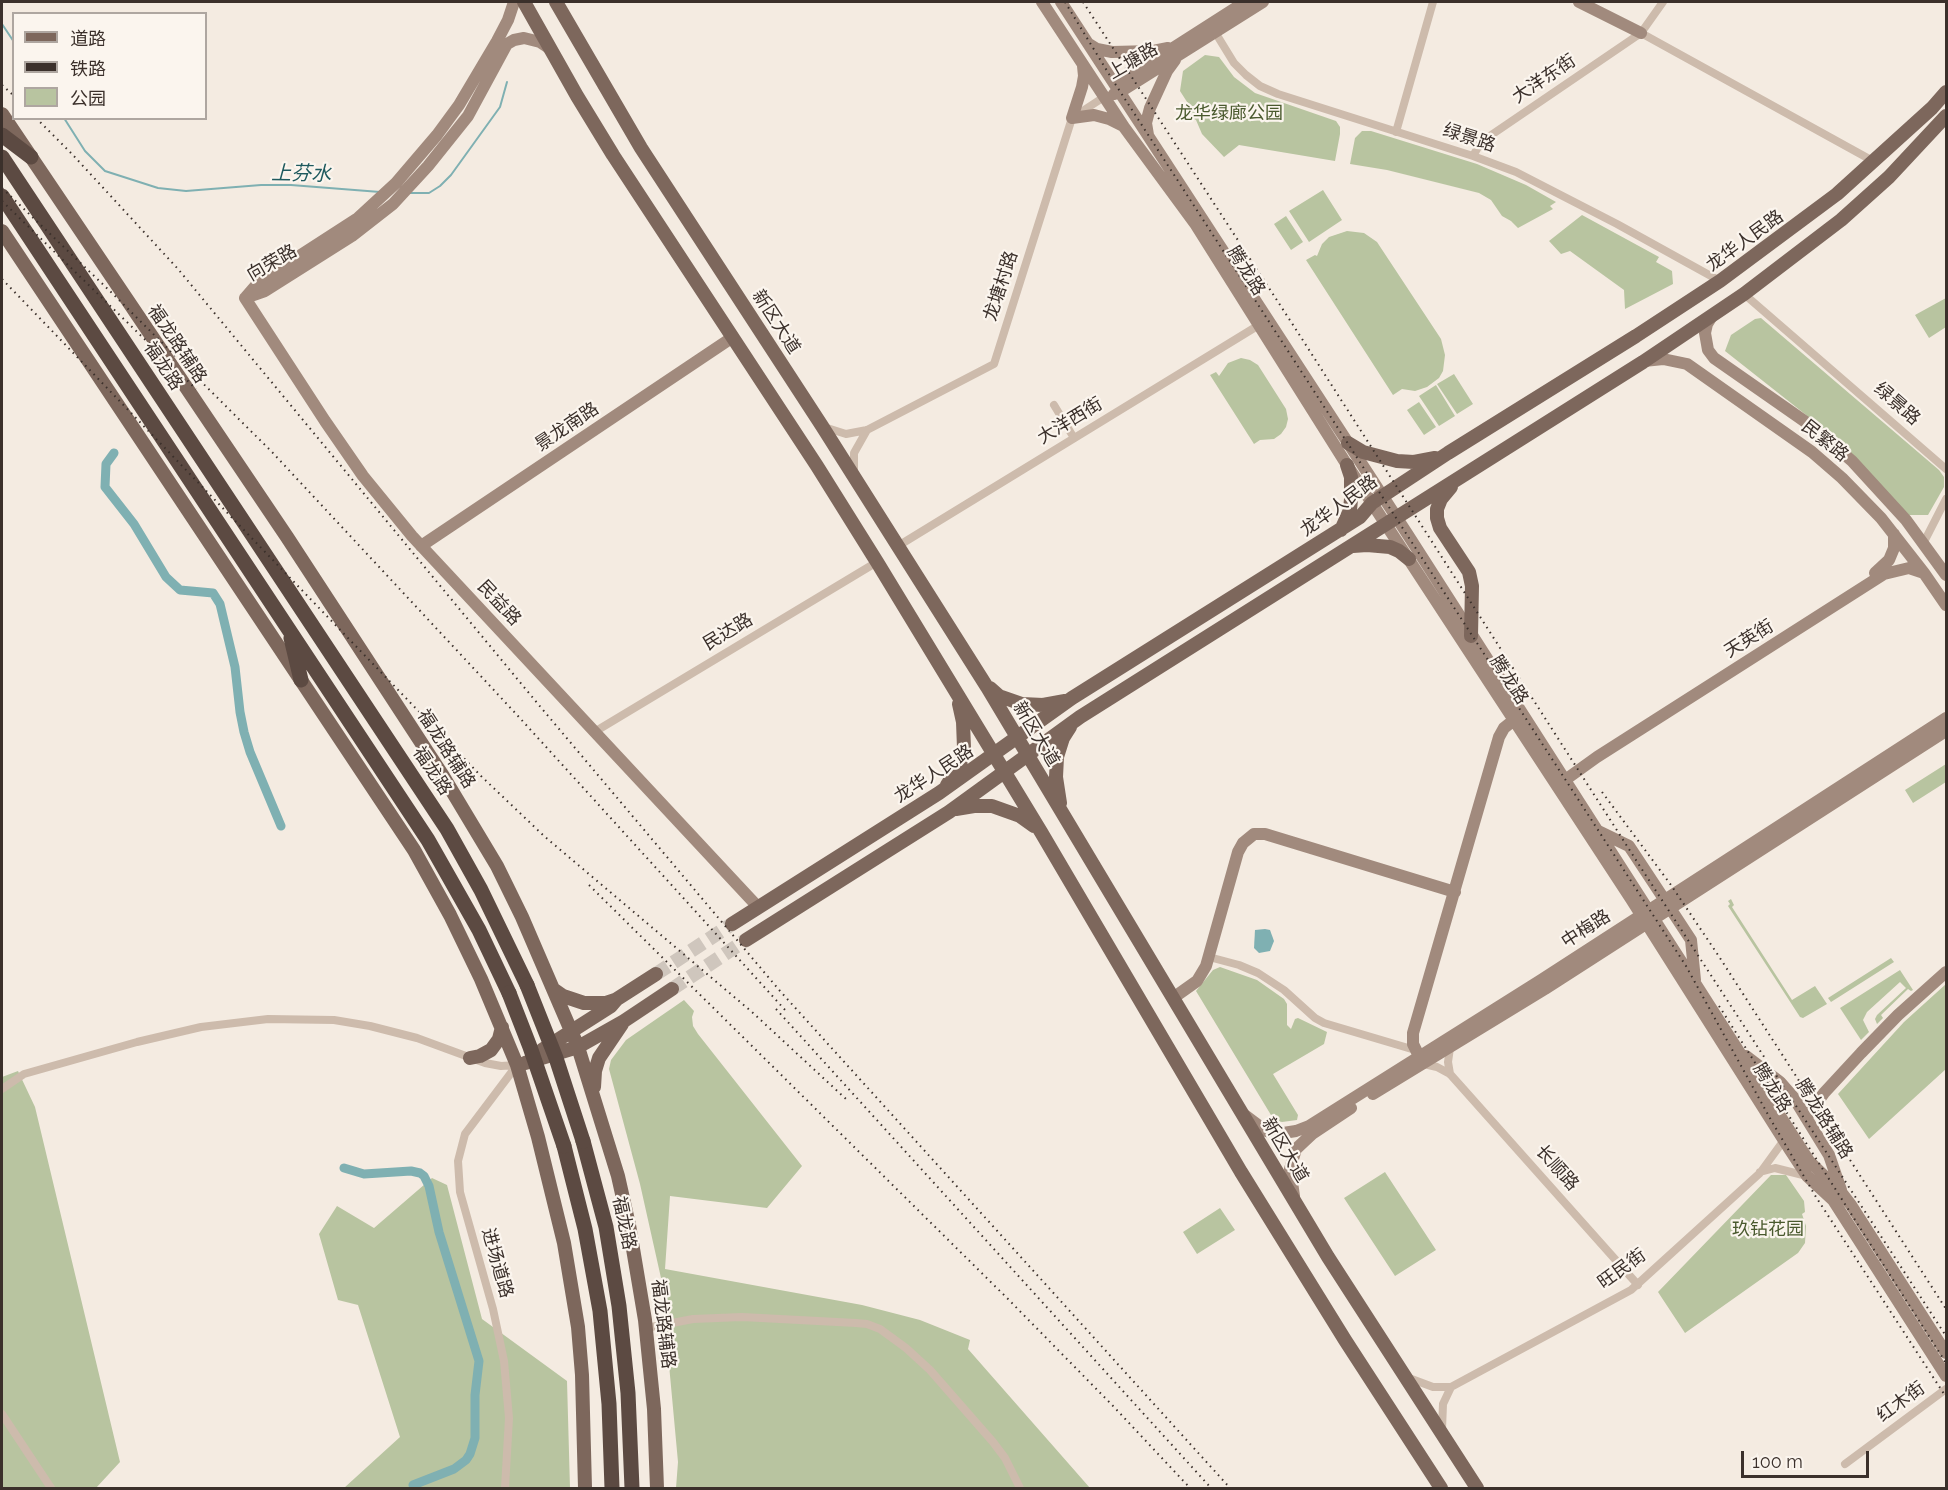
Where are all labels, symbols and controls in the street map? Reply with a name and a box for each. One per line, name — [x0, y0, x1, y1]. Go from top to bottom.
legend — [12, 12, 207, 120]
text: 道路 — [70, 28, 106, 49]
street label: 上塘路 — [1104, 38, 1162, 84]
street label: 大洋东街 — [1508, 50, 1580, 108]
text: 铁路 — [70, 58, 106, 79]
text: 公园 — [70, 88, 106, 109]
park label: 龙华绿廊公园 — [1175, 103, 1283, 125]
street label: 绿景路 — [1440, 119, 1498, 157]
water label: 上芬水 — [271, 161, 331, 187]
street label: 龙华人民路 — [1702, 206, 1788, 276]
street label: 向荣路 — [243, 240, 301, 286]
street label: 腾龙路 — [1223, 242, 1269, 300]
street label: 龙塘村路 — [980, 248, 1022, 324]
street label: 新区大道 — [747, 286, 805, 358]
street label: 福龙路辅路 — [143, 301, 211, 387]
street label: 福龙路 — [139, 338, 187, 394]
street label: 绿景路 — [1870, 378, 1924, 430]
street label: 大洋西街 — [1034, 393, 1106, 449]
street label: 景龙南路 — [531, 398, 603, 456]
street label: 民繁路 — [1797, 416, 1853, 466]
street label: 龙华人民路 — [1296, 471, 1382, 541]
street label: 民益路 — [473, 576, 525, 630]
street label: 民达路 — [699, 609, 757, 655]
street label: 天英街 — [1720, 616, 1778, 662]
street label: 腾龙路 — [1485, 651, 1533, 709]
street label: 新区大道 — [1008, 698, 1064, 770]
street label: 福龙路辅路 — [412, 705, 480, 793]
street label: 龙华人民路 — [890, 740, 978, 808]
street label: 福龙路 — [408, 743, 456, 799]
street label: 中梅路 — [1557, 905, 1615, 953]
street label: 腾龙路 — [1749, 1059, 1795, 1117]
street label: 腾龙路辅路 — [1791, 1075, 1857, 1163]
street label: 新区大道 — [1257, 1114, 1313, 1186]
street label: 长顺路 — [1531, 1141, 1583, 1195]
street label: 福龙路 — [608, 1194, 640, 1252]
park label: 玖钻花园 — [1732, 1219, 1804, 1241]
street label: 进场道路 — [477, 1225, 517, 1301]
street label: 旺民街 — [1594, 1244, 1650, 1294]
street label: 福龙路辅路 — [647, 1278, 679, 1370]
street label: 红木街 — [1873, 1377, 1929, 1427]
scale bar — [1744, 1439, 1872, 1477]
text: 100 m — [1752, 1451, 1803, 1472]

